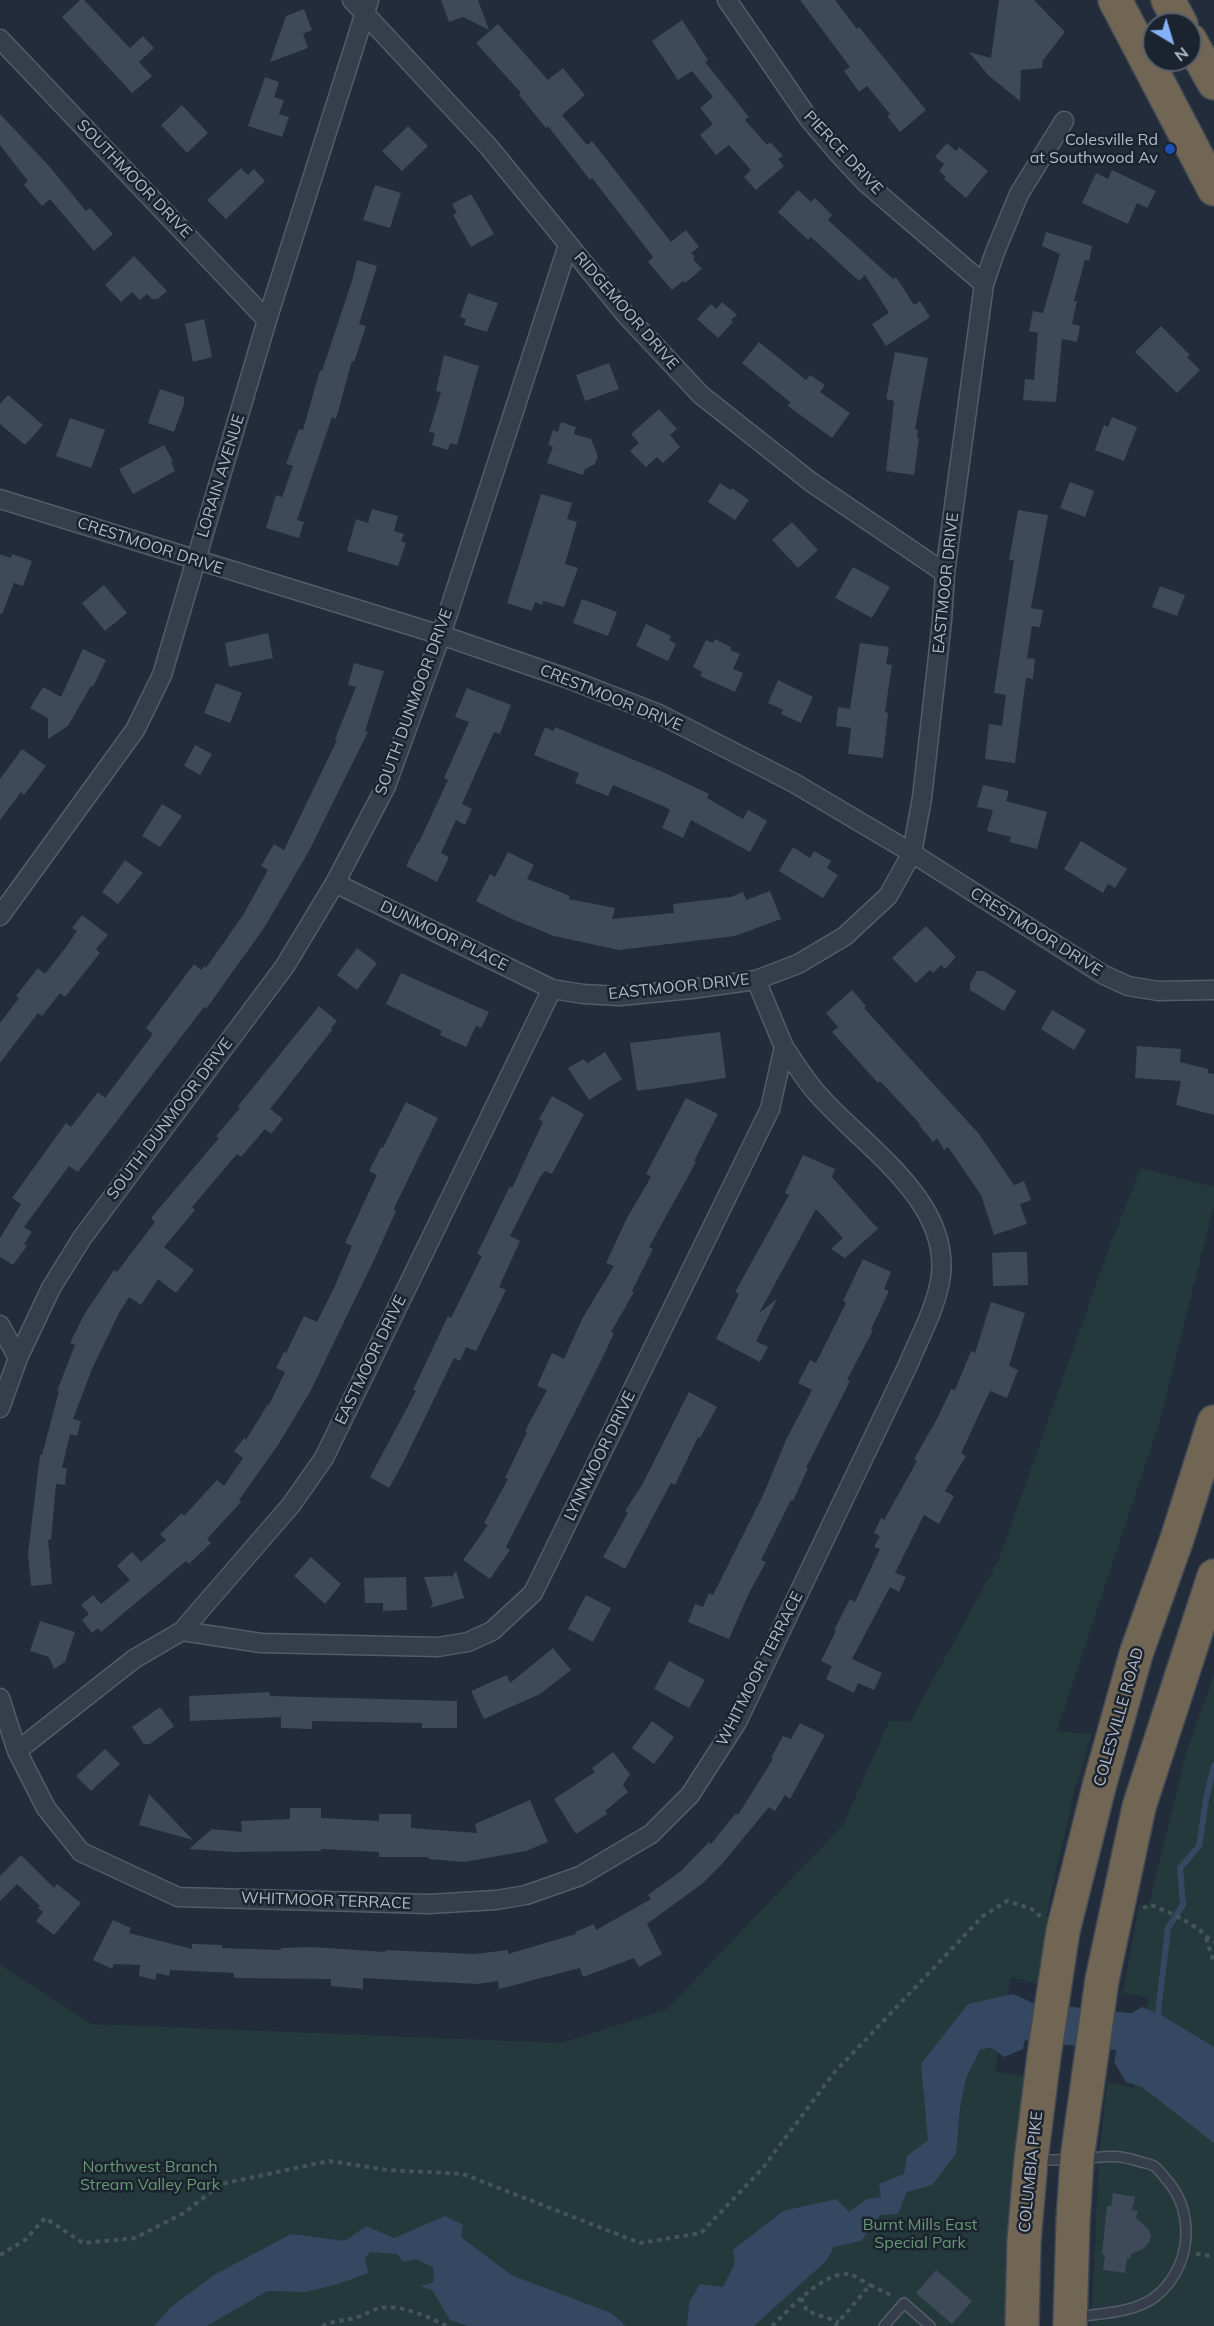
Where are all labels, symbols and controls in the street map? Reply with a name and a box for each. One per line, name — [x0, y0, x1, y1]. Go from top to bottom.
north arrow — [1142, 12, 1202, 72]
text: N — [1171, 43, 1193, 66]
street label: PIERCE DRIVE — [799, 107, 887, 199]
street label: SOUTHMOOR DRIVE — [72, 116, 196, 242]
place label: Colesville Rd at Southwood Av — [1030, 130, 1158, 168]
marker: Colesville Rd at Southwood Av — [1163, 142, 1177, 156]
street label: RIDGEMOOR DRIVE — [570, 248, 682, 374]
street label: LORAIN AVENUE — [193, 412, 249, 540]
street label: EASTMOOR DRIVE — [929, 512, 963, 654]
street label: CRESTMOOR DRIVE — [75, 513, 225, 579]
street label: SOUTH DUNMOOR DRIVE — [371, 606, 457, 798]
street label: CRESTMOOR DRIVE — [537, 661, 685, 735]
street label: CRESTMOOR DRIVE — [966, 884, 1106, 980]
street label: DUNMOOR PLACE — [377, 897, 511, 975]
street label: EASTMOOR DRIVE — [608, 970, 750, 1004]
street label: SOUTH DUNMOOR DRIVE — [103, 1035, 237, 1203]
street label: EASTMOOR DRIVE — [331, 1292, 411, 1428]
street label: LYNNMOOR DRIVE — [560, 1388, 640, 1524]
street label: WHITMOOR TERRACE — [713, 1589, 807, 1749]
street label: COLESVILLE ROAD — [1090, 1645, 1148, 1789]
street label: WHITMOOR TERRACE — [240, 1888, 412, 1914]
street label: COLUMBIA PIKE — [1015, 2110, 1047, 2234]
park label: Northwest Branch Stream Valley Park — [80, 2157, 220, 2195]
park label: Burnt Mills East Special Park — [863, 2215, 977, 2253]

